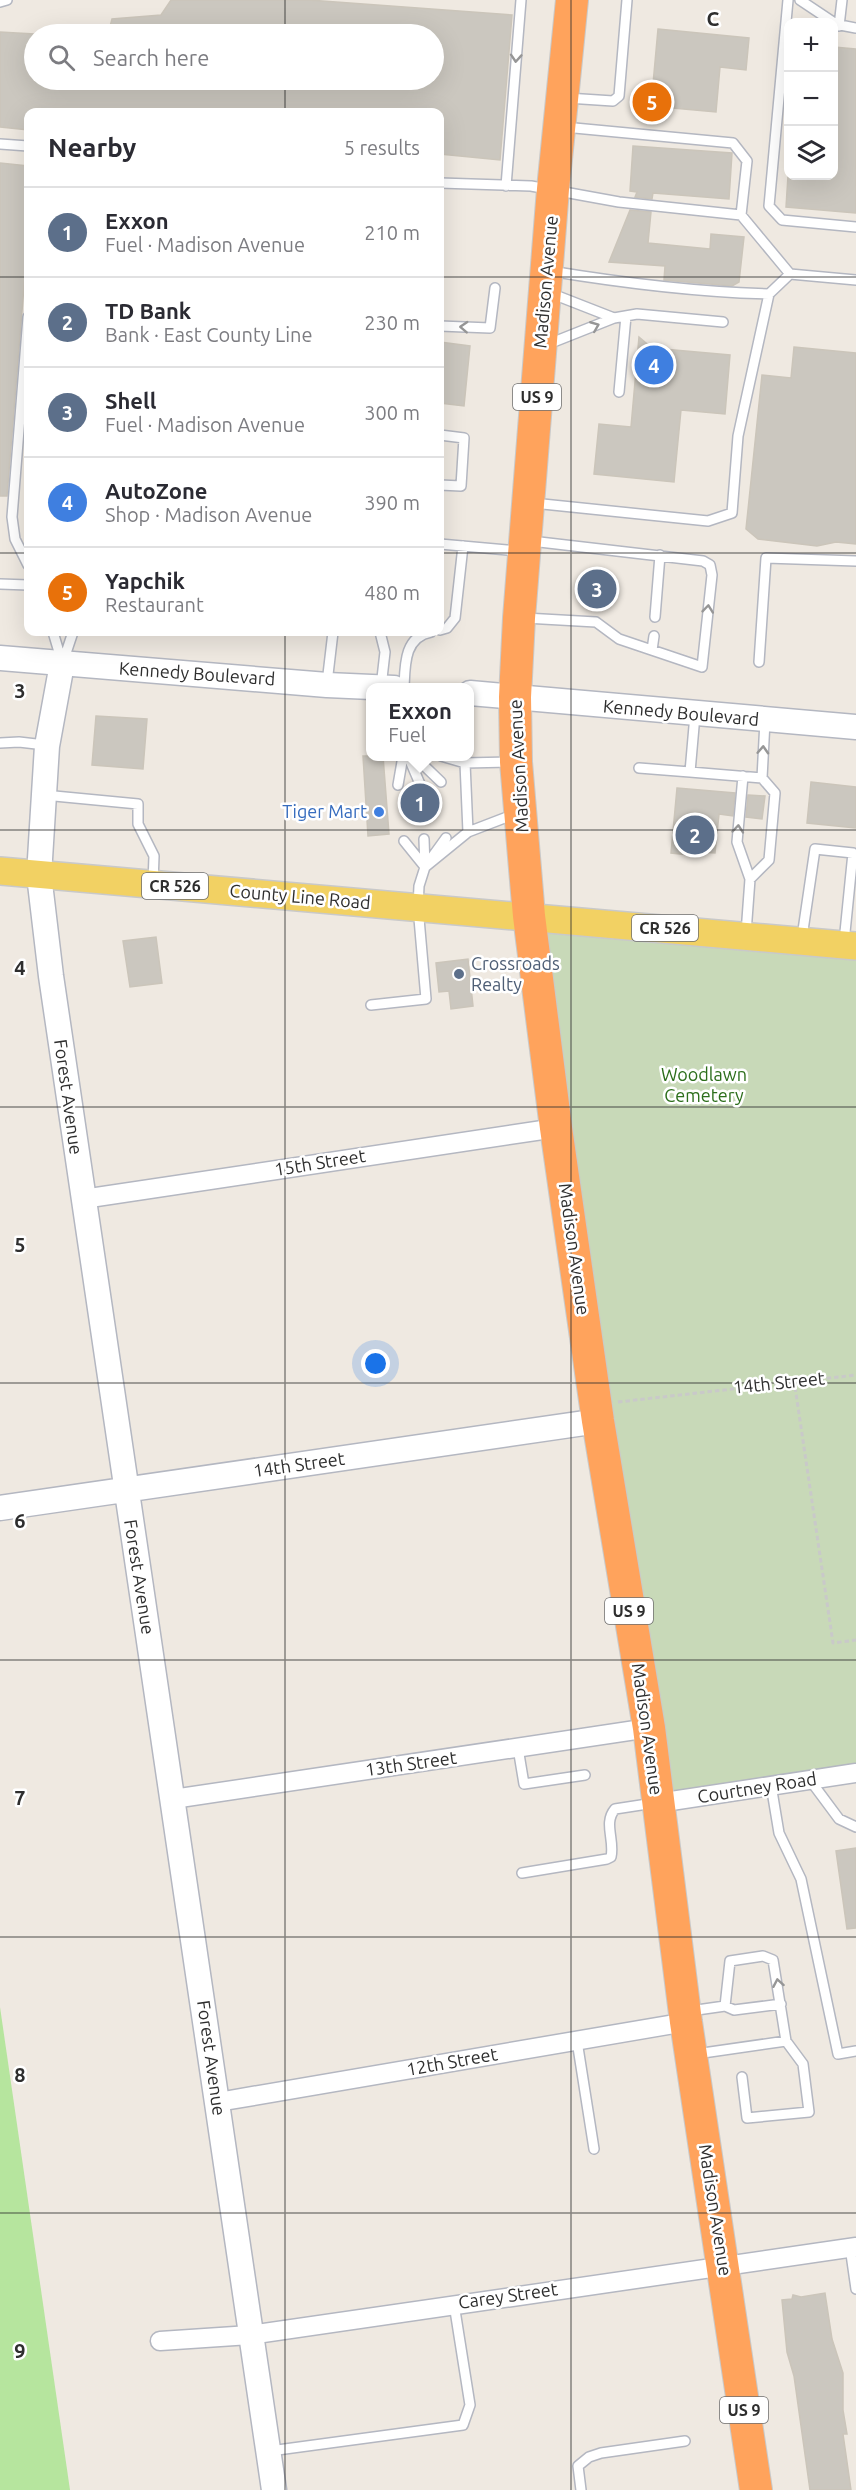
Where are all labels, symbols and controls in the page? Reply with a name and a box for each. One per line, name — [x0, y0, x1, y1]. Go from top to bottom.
text: C — [707, 7, 720, 30]
map controls — [784, 18, 838, 180]
button: + — [784, 18, 838, 72]
search box — [24, 24, 444, 90]
icon: search — [45, 41, 78, 74]
text: Search here — [93, 45, 209, 70]
one-way arrow — [510, 54, 523, 63]
button: − — [784, 72, 838, 126]
pin: 5 — [632, 80, 672, 124]
button: layers — [784, 126, 838, 180]
text: Nearby — [48, 133, 136, 162]
text: 5 results — [344, 136, 420, 159]
text: Exxon — [105, 208, 169, 233]
street label: Madison Avenue — [529, 215, 561, 349]
text: 1 — [62, 221, 73, 244]
text: 210 m — [364, 221, 420, 244]
text: Fuel · Madison Avenue — [105, 233, 305, 256]
text: TD Bank — [105, 298, 191, 323]
text: 2 — [62, 311, 73, 334]
text: 230 m — [364, 311, 420, 334]
one-way arrow — [460, 321, 469, 334]
one-way arrow — [589, 321, 600, 333]
text: Bank · East County Line — [105, 323, 313, 346]
pin: 4 — [634, 342, 674, 388]
road number: US 9 — [513, 384, 561, 410]
text: Shell — [105, 388, 156, 413]
text: 3 — [62, 401, 73, 424]
text: 300 m — [364, 401, 420, 424]
text: Fuel · Madison Avenue — [105, 413, 305, 436]
text: AutoZone — [105, 478, 207, 503]
text: 4 — [62, 491, 73, 514]
text: 390 m — [364, 491, 420, 514]
text: Shop · Madison Avenue — [105, 503, 312, 526]
pin: 3 — [578, 566, 616, 612]
text: Yapchik — [105, 568, 185, 593]
text: 5 — [62, 581, 73, 604]
text: 480 m — [364, 581, 420, 604]
text: Restaurant — [105, 593, 204, 616]
one-way arrow — [701, 604, 714, 613]
street label: Kennedy Boulevard — [118, 658, 276, 688]
text: 3 — [14, 679, 26, 702]
popup — [366, 683, 474, 761]
street label: Kennedy Boulevard — [602, 695, 760, 729]
text: Exxon — [388, 698, 452, 723]
street label: Madison Avenue — [505, 699, 531, 833]
text: Fuel — [388, 723, 426, 746]
one-way arrow — [757, 745, 770, 754]
pin: 1 — [400, 780, 440, 826]
place label: Tiger Mart — [282, 801, 367, 821]
marker: Tiger Mart — [372, 805, 386, 819]
pin: 2 — [676, 812, 714, 858]
one-way arrow — [731, 824, 744, 833]
road number: CR 526 — [142, 873, 208, 899]
street label: County Line Road — [229, 880, 371, 912]
road number: CR 526 — [632, 915, 698, 941]
place label: Crossroads Realty — [471, 953, 560, 994]
text: 4 — [14, 956, 26, 979]
marker: Crossroads Realty — [452, 967, 466, 981]
street label: Forest Avenue — [51, 1038, 87, 1156]
park label: Woodlawn Cemetery — [661, 1064, 747, 1105]
street label: 15th Street — [273, 1145, 367, 1179]
street label: Madison Avenue — [556, 1182, 594, 1316]
text: 5 — [14, 1233, 26, 1256]
your location — [361, 1349, 390, 1378]
street label: 14th Street — [732, 1367, 826, 1397]
street label: 14th Street — [252, 1448, 346, 1480]
text: 6 — [14, 1509, 26, 1532]
street label: Forest Avenue — [121, 1518, 159, 1636]
road number: US 9 — [605, 1598, 653, 1624]
street label: Madison Avenue — [629, 1662, 667, 1796]
street label: 13th Street — [364, 1747, 458, 1779]
street label: Courtney Road — [696, 1768, 818, 1806]
text: 7 — [14, 1786, 26, 1809]
one-way arrow — [772, 1978, 785, 1988]
street label: Forest Avenue — [194, 1999, 230, 2117]
street label: 12th Street — [405, 2043, 499, 2079]
text: 8 — [14, 2063, 26, 2086]
street label: Madison Avenue — [696, 2143, 736, 2277]
street label: Carey Street — [457, 2278, 559, 2312]
text: 9 — [14, 2339, 26, 2362]
road number: US 9 — [720, 2397, 768, 2423]

